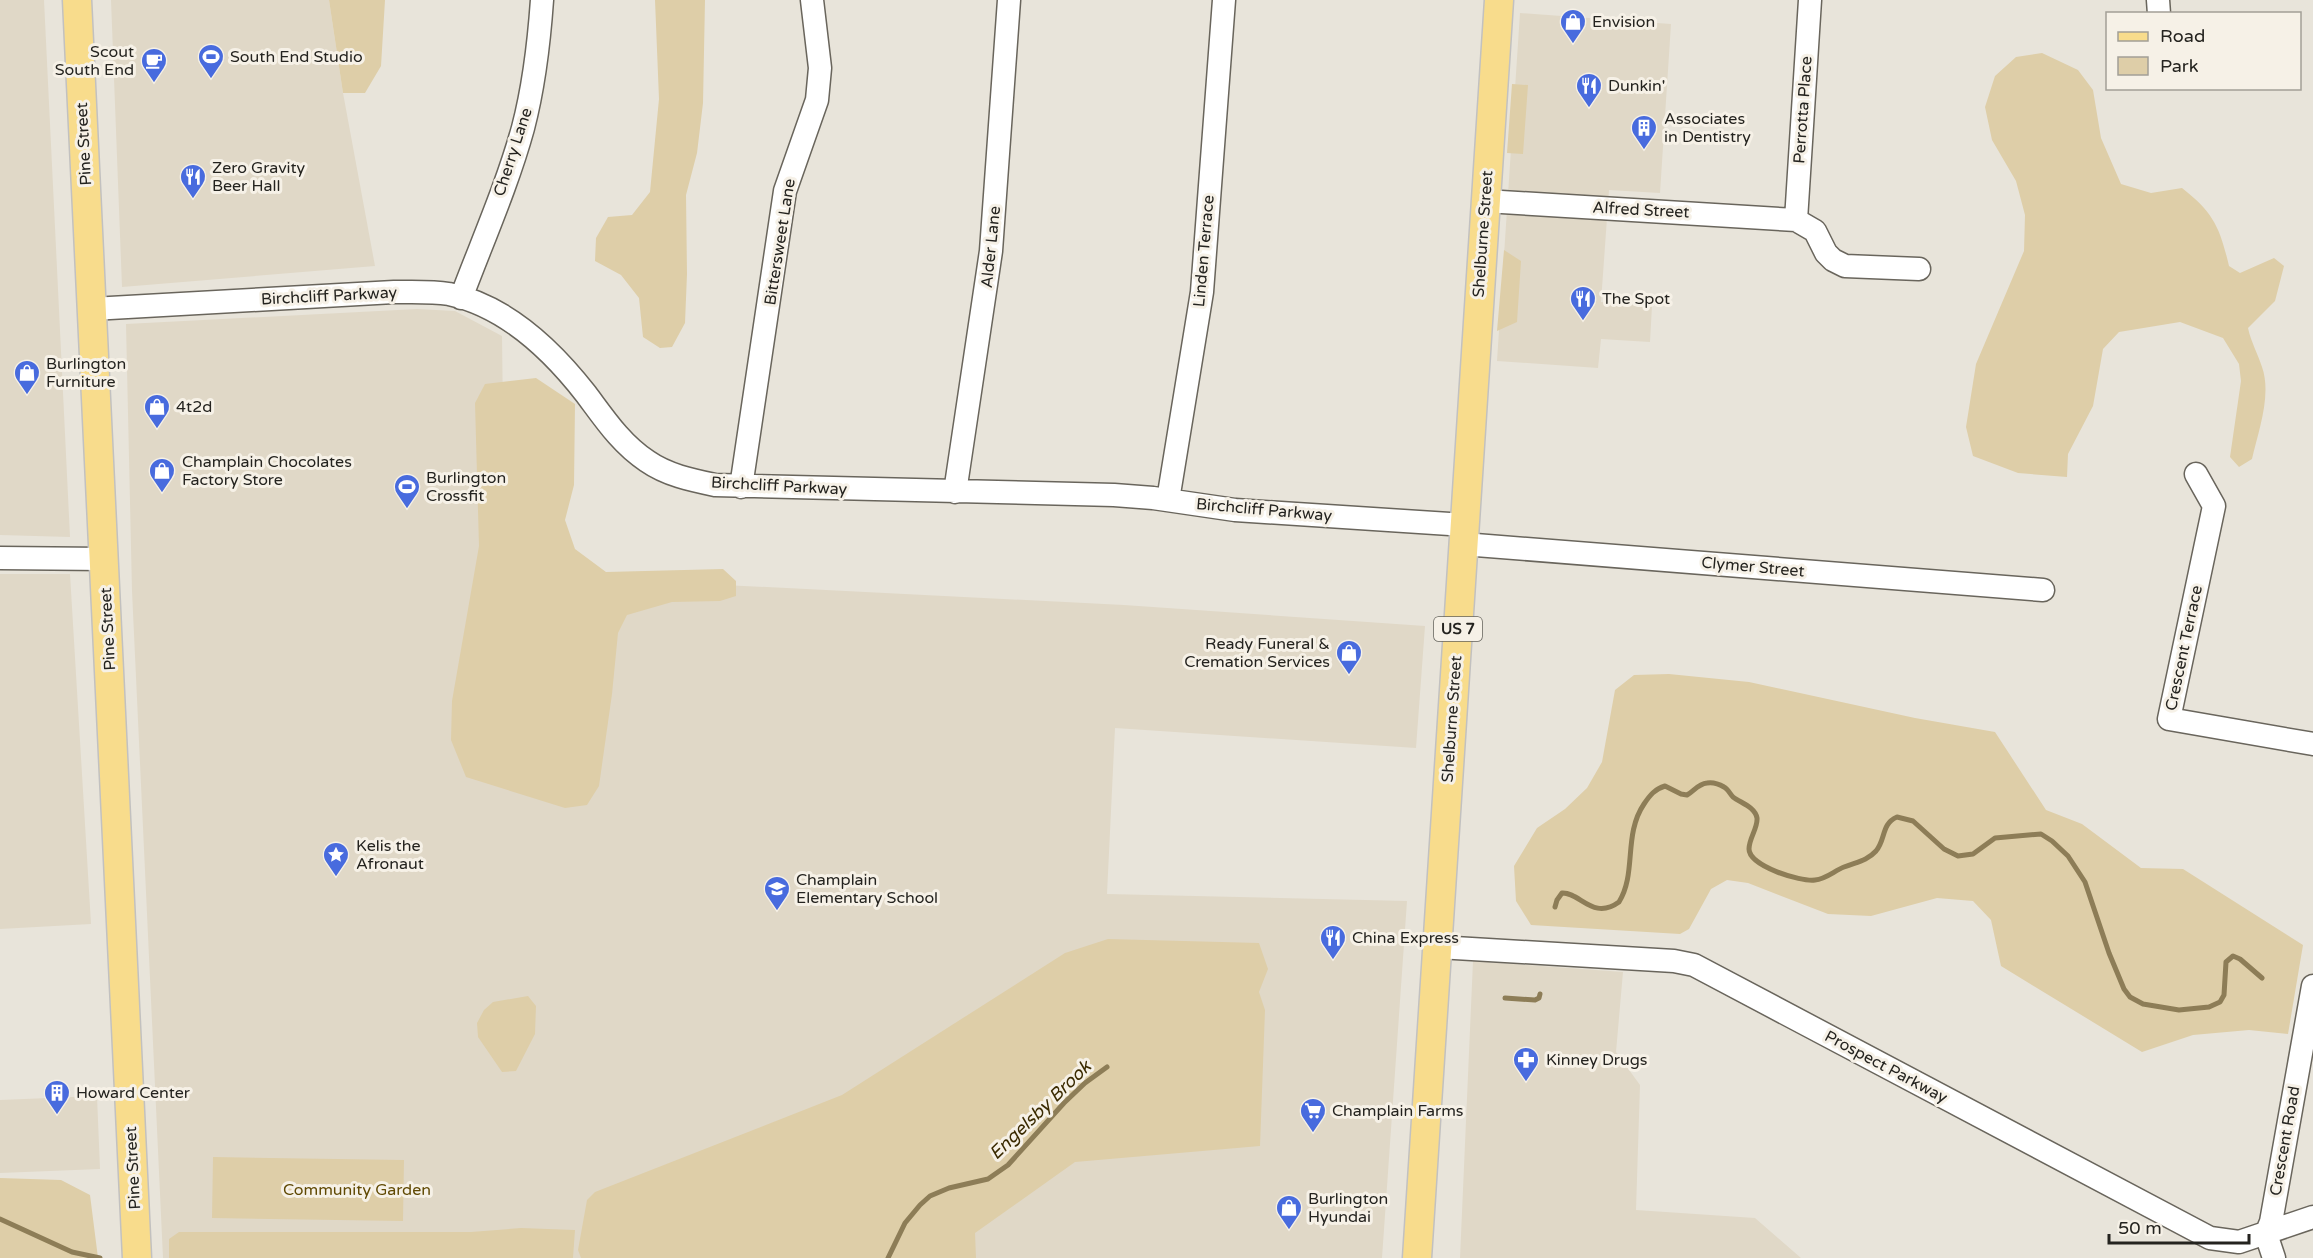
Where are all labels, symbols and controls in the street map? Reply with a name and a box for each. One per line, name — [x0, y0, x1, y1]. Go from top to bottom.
shop icon: Envision — [1558, 7, 1588, 45]
place label: Envision — [1592, 12, 1655, 32]
legend — [2106, 12, 2301, 90]
text: Road — [2160, 25, 2205, 47]
place label: Scout South End — [55, 42, 134, 80]
sports icon: South End Studio — [196, 42, 226, 80]
cafe icon: Scout South End — [139, 46, 169, 84]
place label: South End Studio — [230, 47, 363, 67]
text: Park — [2160, 55, 2199, 77]
street label: Perrotta Place — [1789, 56, 1817, 164]
restaurant icon: Dunkin' — [1574, 71, 1604, 109]
place label: Dunkin' — [1608, 76, 1665, 96]
street label: Pine Street — [72, 102, 96, 186]
street label: Cherry Lane — [489, 105, 537, 199]
place label: Associates in Dentistry — [1664, 109, 1751, 147]
building icon: Associates in Dentistry — [1629, 113, 1659, 151]
place label: Zero Gravity Beer Hall — [212, 158, 306, 196]
restaurant icon: Zero Gravity Beer Hall — [178, 162, 208, 200]
street label: Shelburne Street — [1469, 170, 1497, 298]
street label: Bittersweet Lane — [760, 177, 800, 307]
street label: Linden Terrace — [1189, 194, 1219, 308]
street label: Alfred Street — [1592, 197, 1690, 223]
street label: Alder Lane — [977, 205, 1005, 289]
street label: Birchcliff Parkway — [260, 282, 398, 310]
restaurant icon: The Spot — [1568, 284, 1598, 322]
place label: The Spot — [1602, 289, 1670, 309]
place label: Burlington Furniture — [46, 354, 126, 392]
shop icon: Burlington Furniture — [12, 358, 42, 396]
shop icon: 4t2d — [142, 392, 172, 430]
place label: 4t2d — [176, 397, 212, 417]
place label: Champlain Chocolates Factory Store — [182, 452, 352, 490]
shop icon: Champlain Chocolates Factory Store — [147, 456, 177, 494]
place label: Burlington Crossfit — [426, 468, 506, 506]
sports icon: Burlington Crossfit — [392, 472, 422, 510]
street label: Birchcliff Parkway — [710, 472, 848, 500]
street label: Birchcliff Parkway — [1195, 494, 1333, 526]
street label: Clymer Street — [1701, 553, 1805, 581]
street label: Crescent Terrace — [2161, 584, 2207, 712]
street label: Pine Street — [96, 587, 120, 671]
road number: US 7 — [1434, 617, 1482, 641]
place label: Ready Funeral & Cremation Services — [1184, 634, 1330, 672]
shop icon: Ready Funeral & Cremation Services — [1334, 638, 1364, 676]
street label: Shelburne Street — [1438, 655, 1466, 783]
place label: Kelis the Afronaut — [356, 836, 424, 874]
place icon: Kelis the Afronaut — [321, 840, 351, 878]
place label: Champlain Elementary School — [796, 870, 938, 908]
school or university icon: Champlain Elementary School — [762, 874, 792, 912]
restaurant icon: China Express — [1318, 923, 1348, 961]
place label: China Express — [1352, 928, 1459, 948]
street label: Prospect Parkway — [1821, 1026, 1951, 1108]
pharmacy icon: Kinney Drugs — [1511, 1045, 1541, 1083]
place label: Kinney Drugs — [1546, 1050, 1647, 1070]
water label: Engelsby Brook — [984, 1055, 1096, 1164]
building icon: Howard Center — [42, 1078, 72, 1116]
place label: Howard Center — [76, 1083, 191, 1103]
street label: Crescent Road — [2265, 1085, 2305, 1197]
supermarket icon: Champlain Farms — [1298, 1096, 1328, 1134]
place label: Champlain Farms — [1332, 1101, 1464, 1121]
street label: Pine Street — [121, 1126, 145, 1210]
park label: Community Garden — [283, 1180, 431, 1200]
place label: Burlington Hyundai — [1308, 1189, 1388, 1227]
shop icon: Burlington Hyundai — [1274, 1193, 1304, 1231]
scale bar — [2109, 1207, 2248, 1245]
text: 50 m — [2118, 1217, 2162, 1239]

